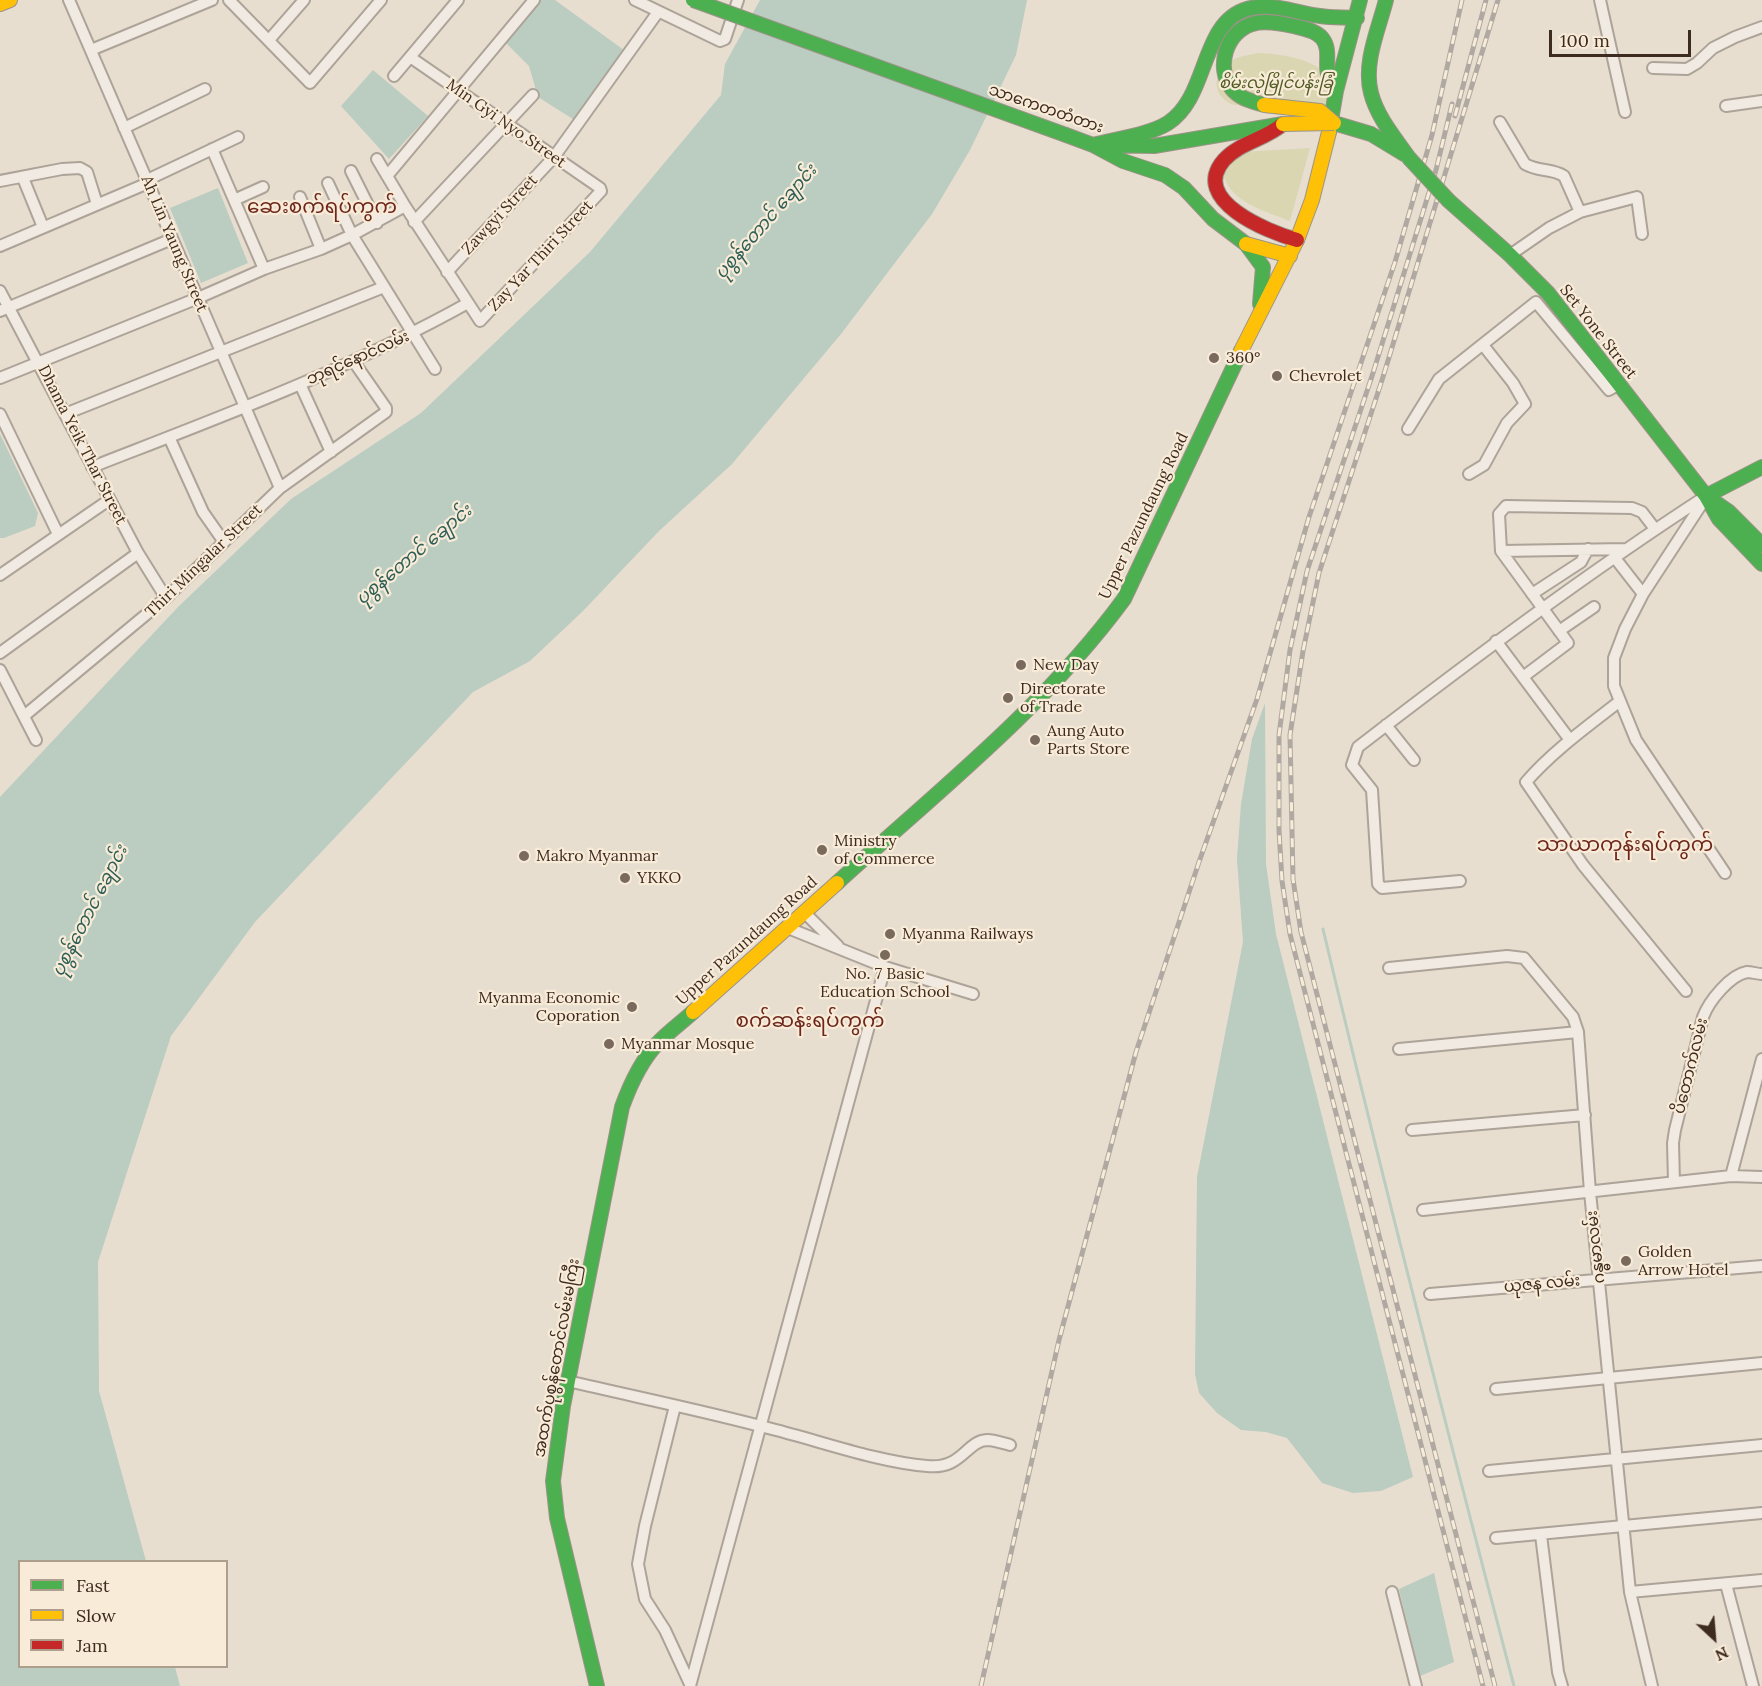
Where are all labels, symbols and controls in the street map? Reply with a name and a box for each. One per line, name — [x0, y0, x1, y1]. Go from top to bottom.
scale bar — [1552, 18, 1694, 56]
text: 100 m — [1560, 29, 1610, 52]
park label: စိမ်းလဲ့မြိုင်ပန်းခြံ — [1219, 73, 1333, 93]
street label: Min Gyi Nyo Street — [442, 75, 570, 173]
street label: သာကေတတံတား — [986, 80, 1106, 138]
water label: ပုစွန်တောင် ချောင်း — [710, 160, 822, 284]
street label: Zawgyi Street — [458, 171, 542, 259]
street label: Ah Lin Yaung Street — [137, 173, 211, 315]
district label: ဆေးစက်ရပ်ကွက် — [247, 195, 397, 219]
street label: Zay Yar Thiri Street — [485, 197, 597, 315]
street label: Set Yone Street — [1555, 281, 1641, 383]
street label: ဘုရင့်နောင်လမ်း — [304, 327, 412, 389]
place label: 360° — [1226, 348, 1261, 368]
marker: 360° — [1207, 351, 1221, 365]
street label: Dhama Yeik Thar Street — [33, 362, 131, 528]
place label: Chevrolet — [1289, 366, 1362, 386]
marker: Chevrolet — [1270, 369, 1284, 383]
street label: Upper Pazundaung Road — [1095, 429, 1193, 603]
street label: Thiri Mingalar Street — [142, 500, 266, 622]
water label: ပုစွန်တောင် ချောင်း — [352, 500, 476, 610]
place label: New Day — [1033, 655, 1099, 675]
marker: New Day — [1014, 658, 1028, 672]
place label: Directorate of Trade — [1020, 679, 1106, 717]
marker: Directorate of Trade — [1001, 691, 1015, 705]
place label: Aung Auto Parts Store — [1047, 721, 1130, 759]
marker: Aung Auto Parts Store — [1028, 733, 1042, 747]
place label: Ministry of Commerce — [834, 831, 935, 869]
district label: သာယာကုန်းရပ်ကွက် — [1537, 833, 1713, 857]
water label: ပုစွန်တောင် ချောင်း — [48, 842, 132, 980]
marker: Ministry of Commerce — [815, 843, 829, 857]
place label: Makro Myanmar — [536, 846, 658, 866]
marker: Makro Myanmar — [517, 849, 531, 863]
place label: YKKO — [637, 868, 681, 888]
marker: YKKO — [618, 871, 632, 885]
street label: Upper Pazundaung Road — [672, 873, 822, 1009]
place label: Myanma Railways — [902, 924, 1033, 944]
marker: Myanma Railways — [883, 927, 897, 941]
marker: No. 7 Basic Education School — [878, 948, 892, 962]
place label: No. 7 Basic Education School — [820, 964, 950, 1002]
place label: Myanma Economic Coporation — [478, 988, 620, 1026]
marker: Myanma Economic Coporation — [625, 1000, 639, 1014]
district label: စက်ဆန်းရပ်ကွက် — [735, 1009, 885, 1033]
street label: ပိတောက်လမ်း — [1670, 1016, 1712, 1116]
place label: Myanmar Mosque — [621, 1034, 754, 1054]
marker: Myanmar Mosque — [602, 1037, 616, 1051]
street label: ဂန္ဓမာလမ်း — [1583, 1210, 1609, 1284]
place label: Golden Arrow Hotel — [1638, 1242, 1729, 1280]
marker: Golden Arrow Hotel — [1619, 1254, 1633, 1268]
street label: အထက်ပုစွန်တောင်လမ်းမကြီး — [530, 1257, 584, 1459]
street label: ယုဇန လမ်း — [1503, 1271, 1581, 1297]
legend — [18, 1560, 228, 1668]
text: Fast — [76, 1574, 110, 1597]
text: Slow — [76, 1604, 116, 1627]
north arrow — [1684, 1608, 1744, 1668]
text: Jam — [76, 1634, 108, 1657]
text: N — [1712, 1642, 1732, 1666]

